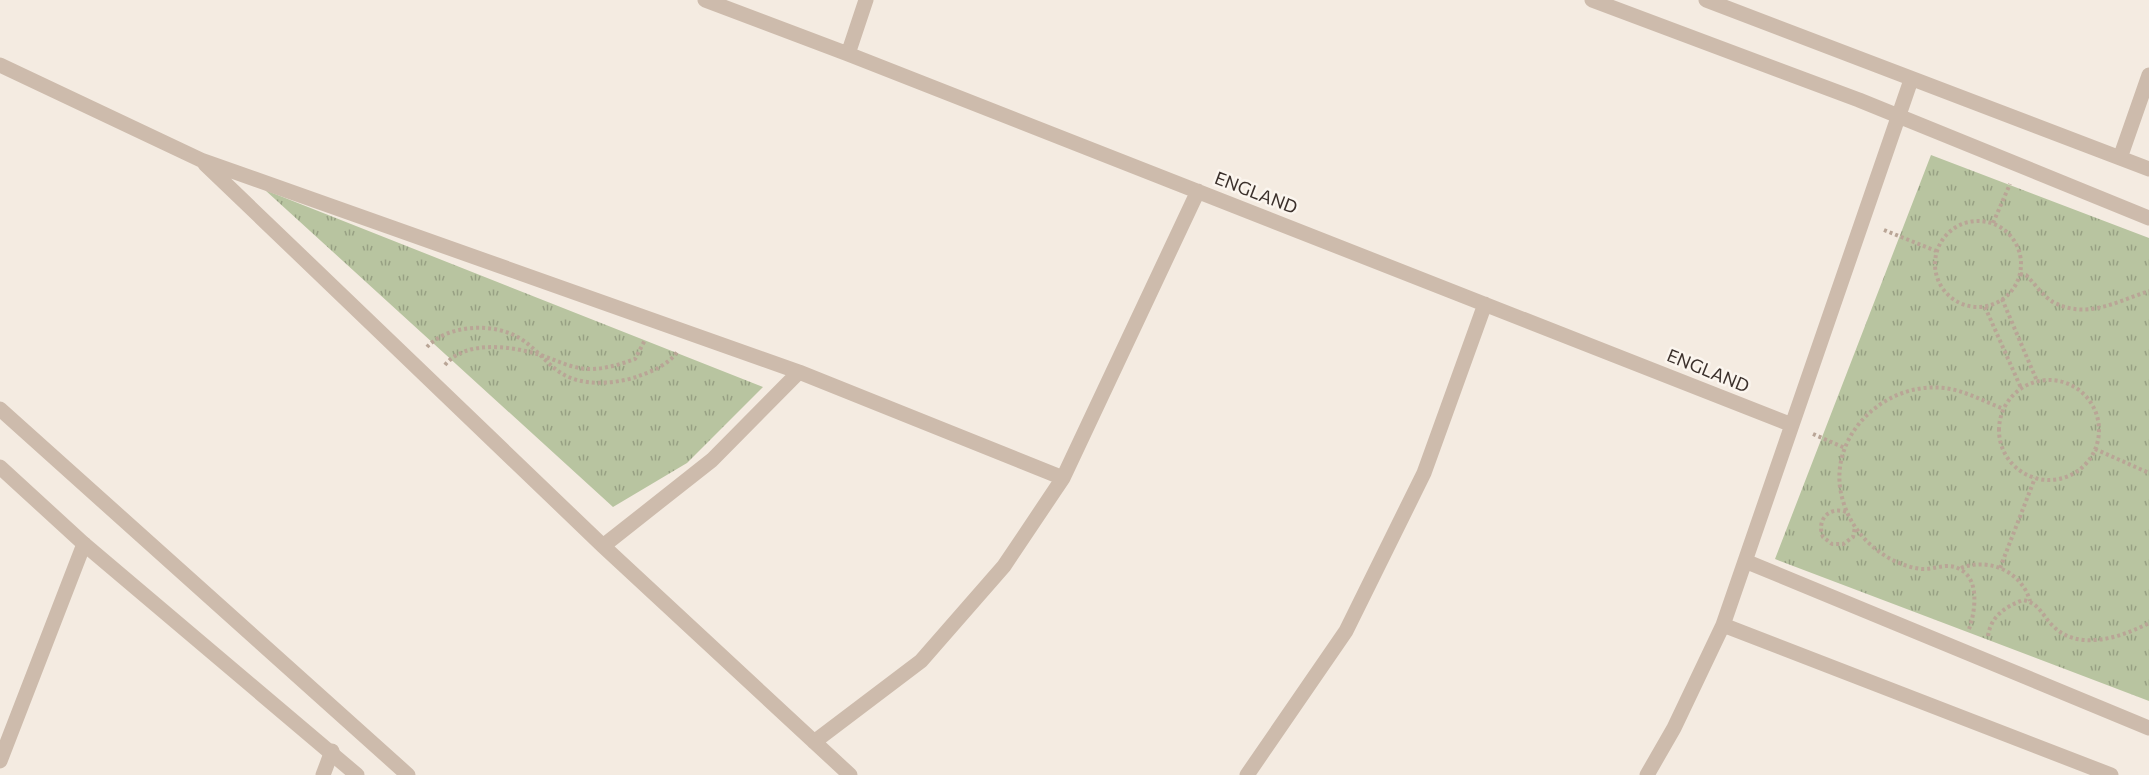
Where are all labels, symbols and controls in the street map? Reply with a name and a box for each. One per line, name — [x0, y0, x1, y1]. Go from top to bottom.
street label: ENGLAND — [1212, 166, 1301, 218]
street label: ENGLAND — [1664, 344, 1753, 397]

